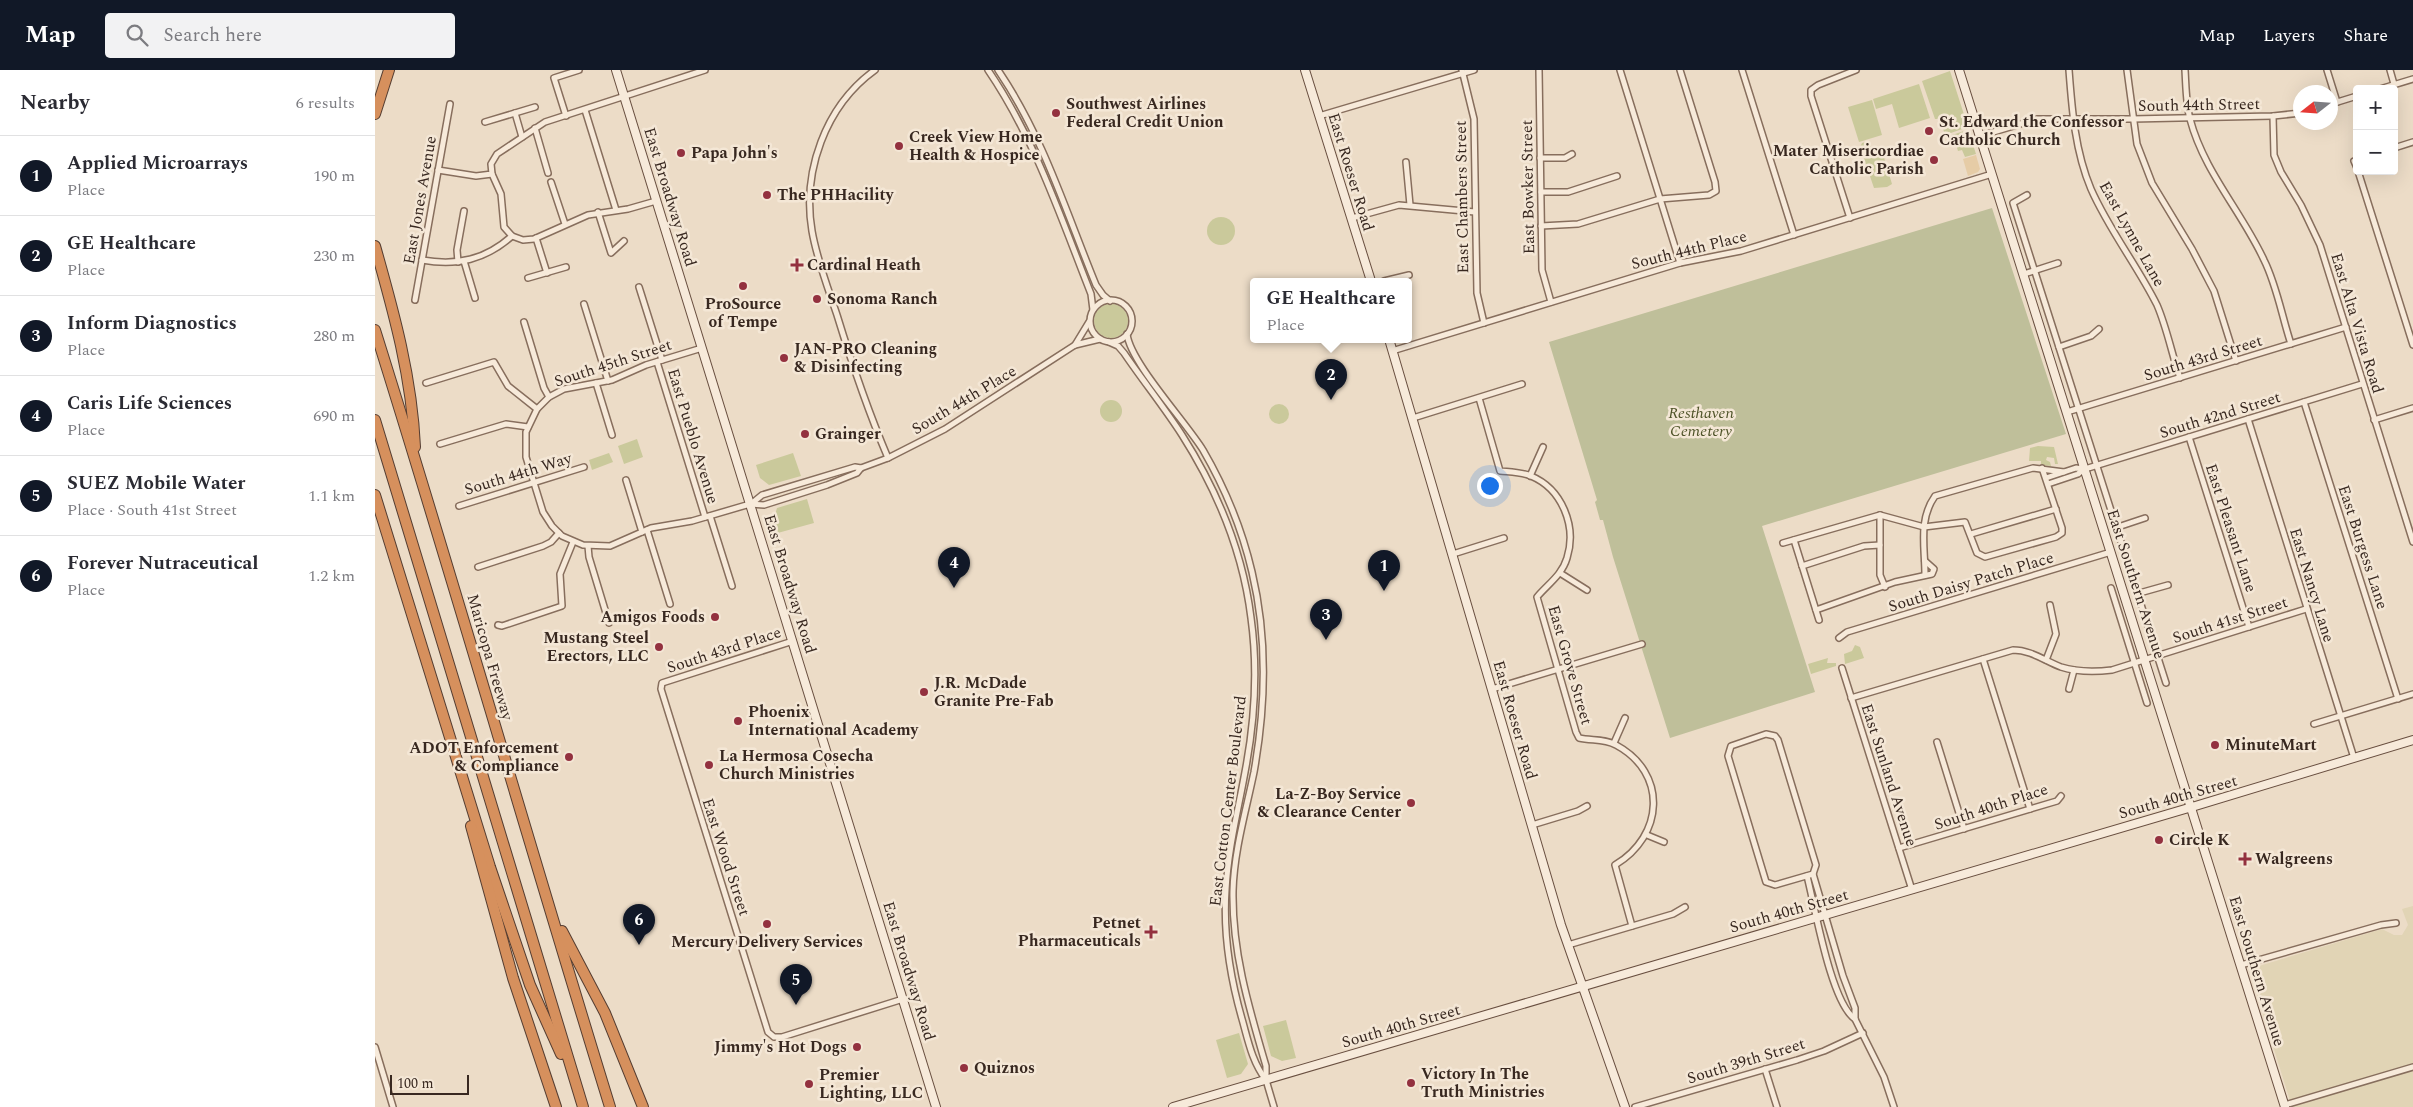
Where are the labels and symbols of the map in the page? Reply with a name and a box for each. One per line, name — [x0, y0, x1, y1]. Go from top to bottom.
north arrow — [2293, 85, 2338, 130]
place label: Southwest Airlines Federal Credit Union — [1066, 92, 1224, 134]
street label: South 44th Street — [2138, 92, 2261, 118]
marker: Southwest Airlines Federal Credit Union — [1050, 107, 1062, 119]
street label: East Roeser Road — [1322, 110, 1380, 234]
place label: St. Edward the Confessor Catholic Church — [1939, 110, 2124, 152]
street label: East Bowker Street — [1515, 119, 1541, 255]
street label: East Chambers Street — [1449, 120, 1475, 274]
street label: East Broadway Road — [637, 124, 703, 270]
place label: Creek View Home Health & Hospice — [909, 125, 1042, 167]
marker: St. Edward the Confessor Catholic Church — [1923, 125, 1935, 137]
street label: East Jones Avenue — [397, 134, 443, 266]
place label: Mater Misericordiae Catholic Parish — [1773, 139, 1924, 181]
marker: Creek View Home Health & Hospice — [893, 140, 905, 152]
place label: Papa John's — [691, 141, 778, 165]
marker: Papa John's — [675, 147, 687, 159]
marker: Mater Misericordiae Catholic Parish — [1928, 154, 1940, 166]
street label: East Lynne Lane — [2093, 177, 2171, 291]
place label: The PHHacility — [777, 183, 895, 207]
marker: The PHHacility — [761, 189, 773, 201]
street label: South 44th Place — [1629, 224, 1749, 276]
street label: East Alta Vista Road — [2324, 250, 2390, 396]
place label: Cardinal Heath — [807, 253, 921, 277]
marker: Cardinal Heath — [791, 259, 803, 271]
marker: ProSource of Tempe — [737, 280, 749, 292]
place label: Sonoma Ranch — [827, 287, 938, 311]
place label: ProSource of Tempe — [705, 292, 781, 334]
marker: Sonoma Ranch — [811, 293, 823, 305]
street label: South 43rd Street — [2141, 328, 2265, 387]
street label: South 45th Street — [551, 333, 675, 393]
place label: JAN-PRO Cleaning & Disinfecting — [794, 337, 937, 379]
marker: JAN-PRO Cleaning & Disinfecting — [778, 352, 790, 364]
street label: South 44th Place — [907, 359, 1021, 441]
pin: 2 — [1315, 359, 1347, 400]
street label: East Pueblo Avenue — [661, 365, 725, 507]
street label: South 42nd Street — [2156, 385, 2284, 445]
park label: Resthaven Cemetery — [1668, 401, 1734, 443]
place label: Grainger — [815, 422, 881, 446]
marker: Grainger — [799, 428, 811, 440]
street label: South 44th Way — [461, 446, 576, 502]
street label: East Pleasant Lane — [2199, 461, 2263, 595]
your location — [1477, 473, 1503, 499]
street label: East Burgess Lane — [2332, 482, 2394, 612]
street label: East Southern Avenue — [2100, 506, 2172, 662]
street label: East Broadway Road — [757, 511, 823, 657]
street label: East Nancy Lane — [2283, 525, 2341, 645]
street label: South Daisy Patch Place — [1885, 545, 2057, 619]
pin: 4 — [938, 547, 970, 588]
pin: 1 — [1368, 550, 1400, 591]
street label: South 41st Street — [2169, 590, 2291, 650]
street label: Maricopa Freeway — [460, 591, 520, 724]
pin: 3 — [1310, 599, 1342, 640]
street label: East Grove Street — [1541, 602, 1599, 728]
place label: Amigos Foods — [600, 605, 705, 629]
marker: Amigos Foods — [709, 611, 721, 623]
street label: South 43rd Place — [664, 620, 784, 680]
place label: Mustang Steel Erectors, LLC — [543, 626, 649, 668]
marker: Mustang Steel Erectors, LLC — [653, 641, 665, 653]
street label: East Roeser Road — [1487, 658, 1543, 782]
place label: J.R. McDade Granite Pre-Fab — [934, 671, 1054, 713]
marker: J.R. McDade Granite Pre-Fab — [918, 686, 930, 698]
street label: East Cotton Center Boulevard — [1203, 694, 1253, 908]
place label: Phoenix International Academy — [748, 700, 920, 742]
street label: East Sunland Avenue — [1855, 700, 1923, 850]
marker: Phoenix International Academy — [732, 715, 744, 727]
place label: MinuteMart — [2225, 733, 2317, 757]
place label: ADOT Enforcement & Compliance — [409, 736, 559, 778]
marker: MinuteMart — [2209, 739, 2221, 751]
place label: La Hermosa Cosecha Church Ministries — [719, 744, 874, 786]
marker: ADOT Enforcement & Compliance — [563, 751, 575, 763]
marker: La Hermosa Cosecha Church Ministries — [703, 759, 715, 771]
street label: South 40th Street — [2116, 769, 2240, 825]
street label: South 40th Place — [1931, 777, 2051, 837]
place label: La-Z-Boy Service & Clearance Center — [1257, 782, 1401, 824]
street label: East Wood Street — [696, 795, 756, 919]
marker: La-Z-Boy Service & Clearance Center — [1405, 797, 1417, 809]
place label: Circle K — [2169, 828, 2230, 852]
marker: Circle K — [2153, 834, 2165, 846]
place label: Walgreens — [2255, 847, 2333, 871]
marker: Walgreens — [2239, 853, 2251, 865]
street label: South 40th Street — [1727, 883, 1851, 939]
street label: East Southern Avenue — [2223, 893, 2291, 1049]
street label: East Broadway Road — [876, 898, 942, 1044]
pin: 6 — [623, 904, 655, 945]
place label: Petnet Pharmaceuticals — [1018, 911, 1141, 953]
marker: Mercury Delivery Services — [761, 918, 773, 930]
marker: Petnet Pharmaceuticals — [1145, 926, 1157, 938]
place label: Mercury Delivery Services — [671, 930, 863, 954]
pin: 5 — [780, 964, 812, 1005]
street label: South 40th Street — [1339, 998, 1463, 1054]
street label: South 39th Street — [1684, 1032, 1808, 1090]
place label: Jimmy's Hot Dogs — [714, 1035, 847, 1059]
marker: Jimmy's Hot Dogs — [851, 1041, 863, 1053]
place label: Quiznos — [974, 1056, 1035, 1080]
marker: Quiznos — [958, 1062, 970, 1074]
place label: Victory In The Truth Ministries — [1421, 1062, 1545, 1104]
place label: Premier Lighting, LLC — [819, 1063, 923, 1105]
scale bar — [390, 1072, 469, 1095]
marker: Victory In The Truth Ministries — [1405, 1077, 1417, 1089]
marker: Premier Lighting, LLC — [803, 1078, 815, 1090]

